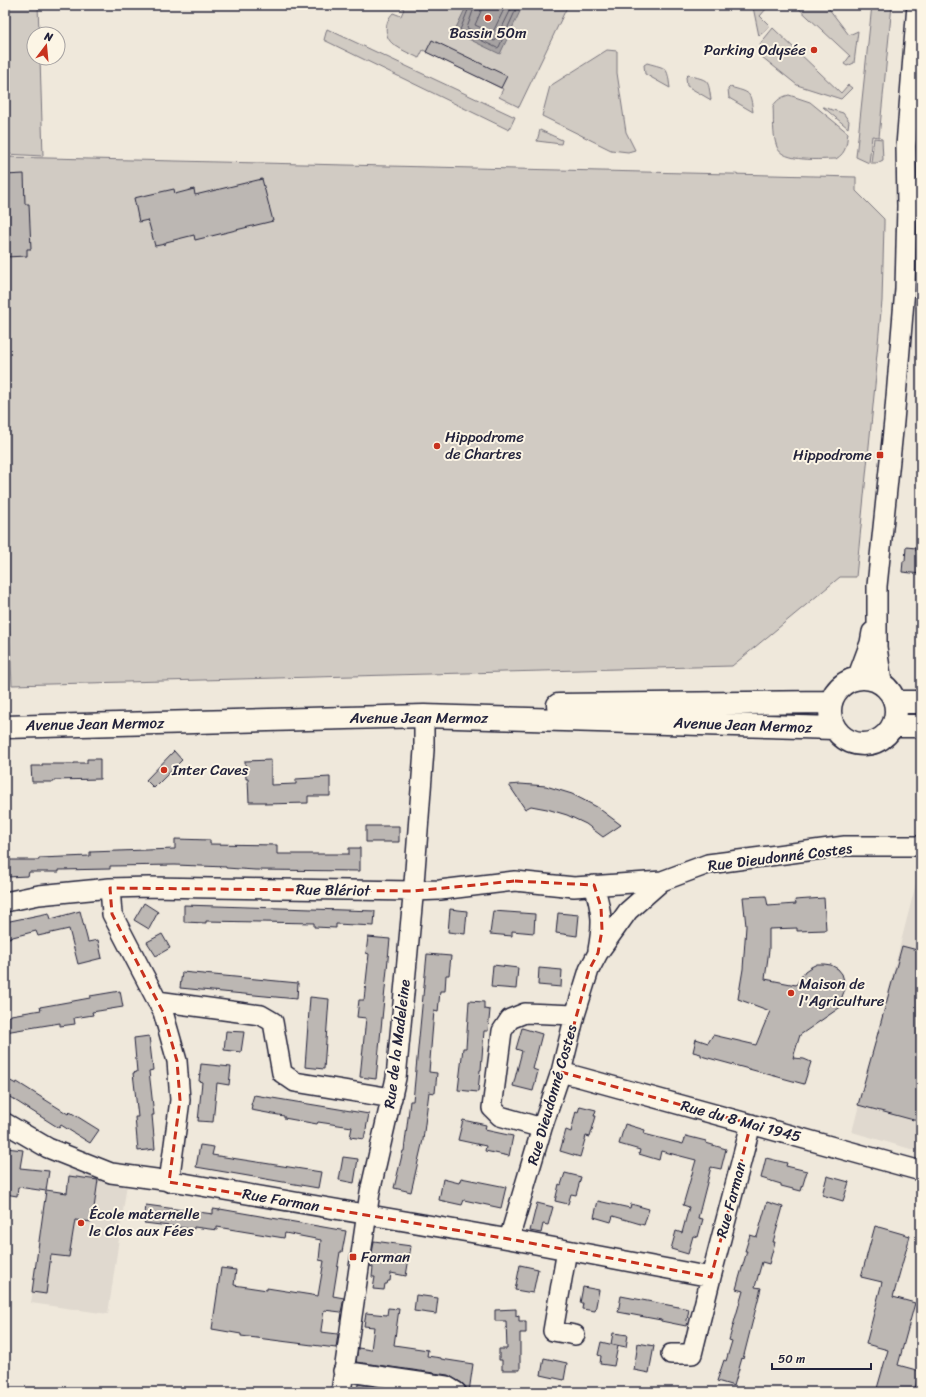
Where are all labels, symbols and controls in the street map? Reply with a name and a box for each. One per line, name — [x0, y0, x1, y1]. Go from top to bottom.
marker: Bassin 50m — [483, 13, 493, 23]
place label: Bassin 50m — [449, 20, 527, 46]
north arrow — [26, 26, 66, 66]
text: N — [41, 26, 55, 47]
place label: Parking Odysée — [704, 37, 806, 63]
marker: Parking Odysée — [809, 45, 819, 55]
place label: Hippodrome de Chartres — [445, 424, 524, 467]
marker: Hippodrome de Chartres — [432, 441, 442, 451]
place label: Hippodrome — [793, 442, 872, 468]
marker: Hippodrome — [875, 450, 885, 460]
street label: Avenue Jean Mermoz — [349, 705, 489, 731]
street label: Avenue Jean Mermoz — [25, 710, 165, 738]
street label: Avenue Jean Mermoz — [672, 710, 814, 740]
place label: Inter Caves — [171, 757, 248, 783]
marker: Inter Caves — [159, 765, 169, 775]
street label: Rue Dieudonné Costes — [706, 835, 854, 879]
street label: Rue Blériot — [296, 876, 371, 904]
place label: Maison de l'Agriculture — [799, 971, 885, 1014]
street label: Rue de la Madeleine — [376, 978, 418, 1110]
marker: Maison de l'Agriculture — [786, 988, 796, 998]
street label: Rue Dieudonné Costes — [520, 1021, 585, 1168]
street label: Rue du 8 Mai 1945 — [678, 1092, 804, 1150]
street label: Rue Farman — [708, 1159, 754, 1241]
street label: Rue Farman — [240, 1180, 322, 1220]
place label: École maternelle le Clos aux Fées — [89, 1201, 199, 1244]
marker: École maternelle le Clos aux Fées — [76, 1218, 86, 1228]
place label: Farman — [361, 1244, 410, 1270]
marker: Farman — [348, 1252, 358, 1262]
scale bar — [772, 1345, 871, 1371]
text: 50 m — [778, 1348, 805, 1370]

